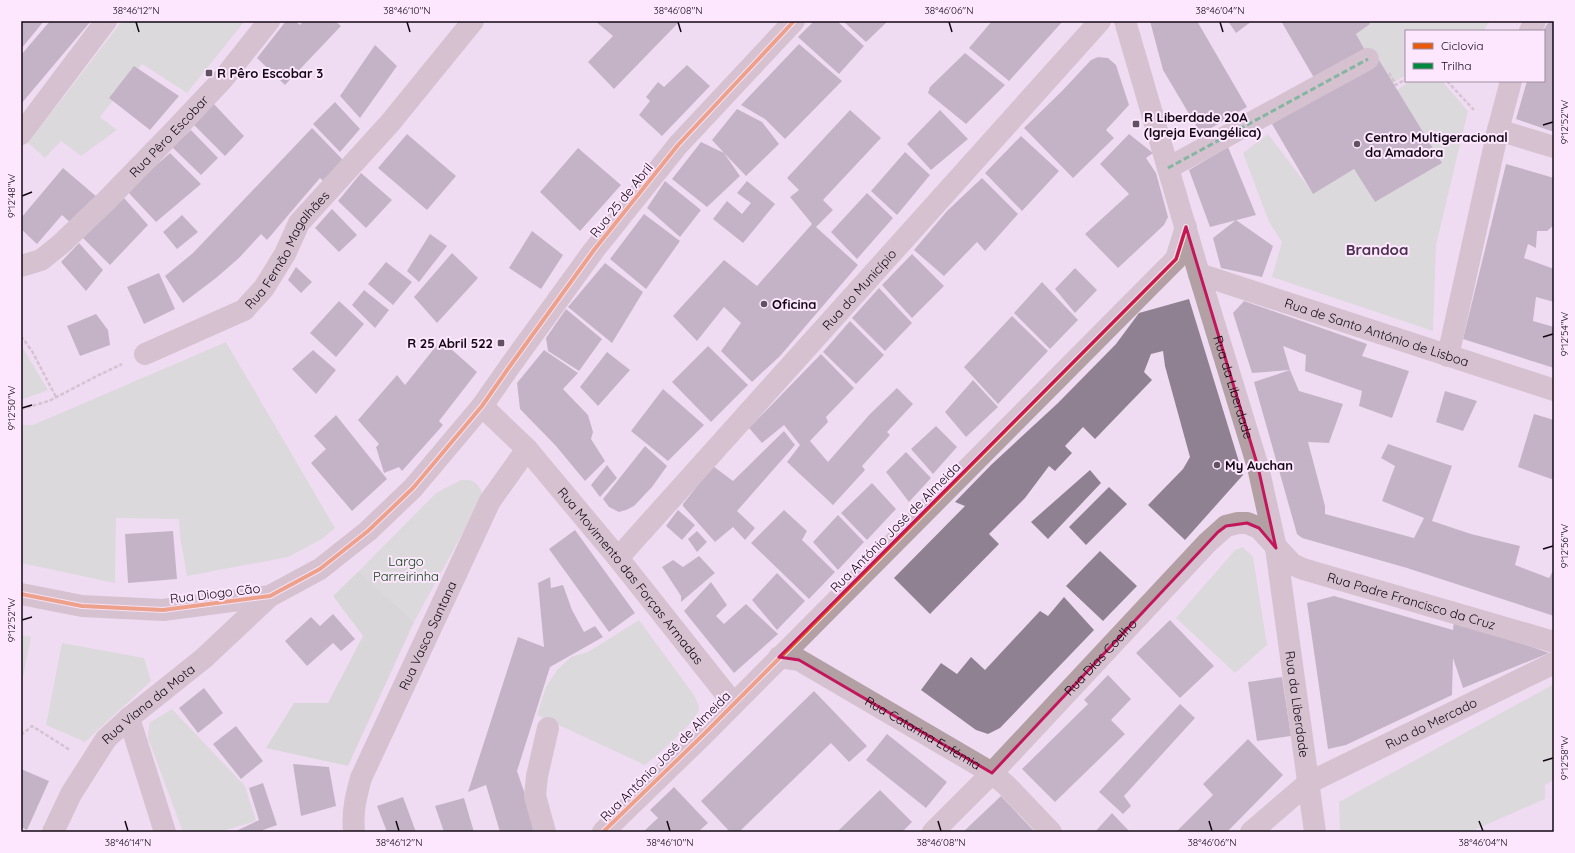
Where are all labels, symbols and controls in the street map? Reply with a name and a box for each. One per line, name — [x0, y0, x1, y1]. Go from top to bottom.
text: 38°46'12"N — [113, 4, 159, 17]
text: 38°46'10"N — [383, 4, 431, 17]
text: 38°46'08"N — [654, 4, 703, 17]
text: 38°46'06"N — [925, 4, 973, 17]
text: 38°46'04"N — [1196, 4, 1244, 17]
legend — [1405, 30, 1545, 82]
text: Ciclovia — [1441, 38, 1484, 53]
text: Trilha — [1441, 58, 1472, 73]
place label: R Pêro Escobar 3 — [217, 65, 323, 81]
marker: R Pêro Escobar 3 — [204, 68, 214, 78]
street label: Rua Pêro Escobar — [126, 92, 212, 180]
text: 9°12'52"W — [1558, 99, 1571, 144]
place label: R Liberdade 20A (Igreja Evangélica) — [1144, 109, 1262, 140]
marker: R Liberdade 20A (Igreja Evangélica) — [1131, 119, 1141, 129]
place label: Centro Multigeracional da Amadora — [1365, 129, 1508, 160]
marker: Centro Multigeracional da Amadora — [1352, 139, 1362, 149]
street label: Rua 25 de Abril — [586, 160, 656, 240]
text: 9°12'48"W — [5, 174, 18, 218]
street label: Rua Fernão Magalhães — [241, 187, 333, 312]
district label: Brandoa — [1346, 240, 1408, 259]
street label: Rua do Município — [819, 245, 900, 333]
street label: Rua de Santo António de Lisboa — [1283, 295, 1471, 370]
place label: Oficina — [772, 296, 816, 312]
marker: Oficina — [759, 299, 769, 309]
text: 9°12'54"W — [1558, 312, 1571, 356]
street label: Rua da Liberdade — [1210, 333, 1257, 441]
place label: R 25 Abril 522 — [407, 335, 493, 351]
marker: R 25 Abril 522 — [496, 338, 506, 348]
text: 9°12'50"W — [5, 385, 18, 430]
place label: My Auchan — [1225, 457, 1293, 473]
street label: Rua António José de Almeida — [827, 459, 963, 595]
marker: My Auchan — [1212, 460, 1222, 470]
street label: Rua Movimento das Forças Armadas — [554, 484, 707, 667]
text: 9°12'56"W — [1558, 523, 1571, 568]
park label: Largo Parreirinha — [373, 553, 439, 584]
street label: Rua Padre Francisco da Cruz — [1325, 569, 1497, 633]
street label: Rua Vasco Santana — [395, 578, 460, 693]
street label: Rua Diogo Cão — [169, 580, 261, 606]
text: 9°12'52"W — [5, 597, 18, 642]
street label: Rua Dias Coelho — [1061, 615, 1140, 699]
street label: Rua da Liberdade — [1282, 650, 1313, 758]
street label: Rua Viana da Mota — [98, 661, 198, 747]
street label: Rua António José de Almeida — [597, 688, 733, 824]
street label: Rua Catarina Eufémia — [862, 692, 984, 773]
street label: Rua do Mercado — [1383, 694, 1480, 752]
text: 9°12'58"W — [1558, 735, 1571, 780]
text: 38°46'14"N — [105, 836, 151, 849]
text: 38°46'12"N — [376, 836, 422, 849]
text: 38°46'10"N — [646, 836, 694, 849]
text: 38°46'08"N — [917, 836, 966, 849]
text: 38°46'06"N — [1188, 836, 1236, 849]
text: 38°46'04"N — [1459, 836, 1507, 849]

